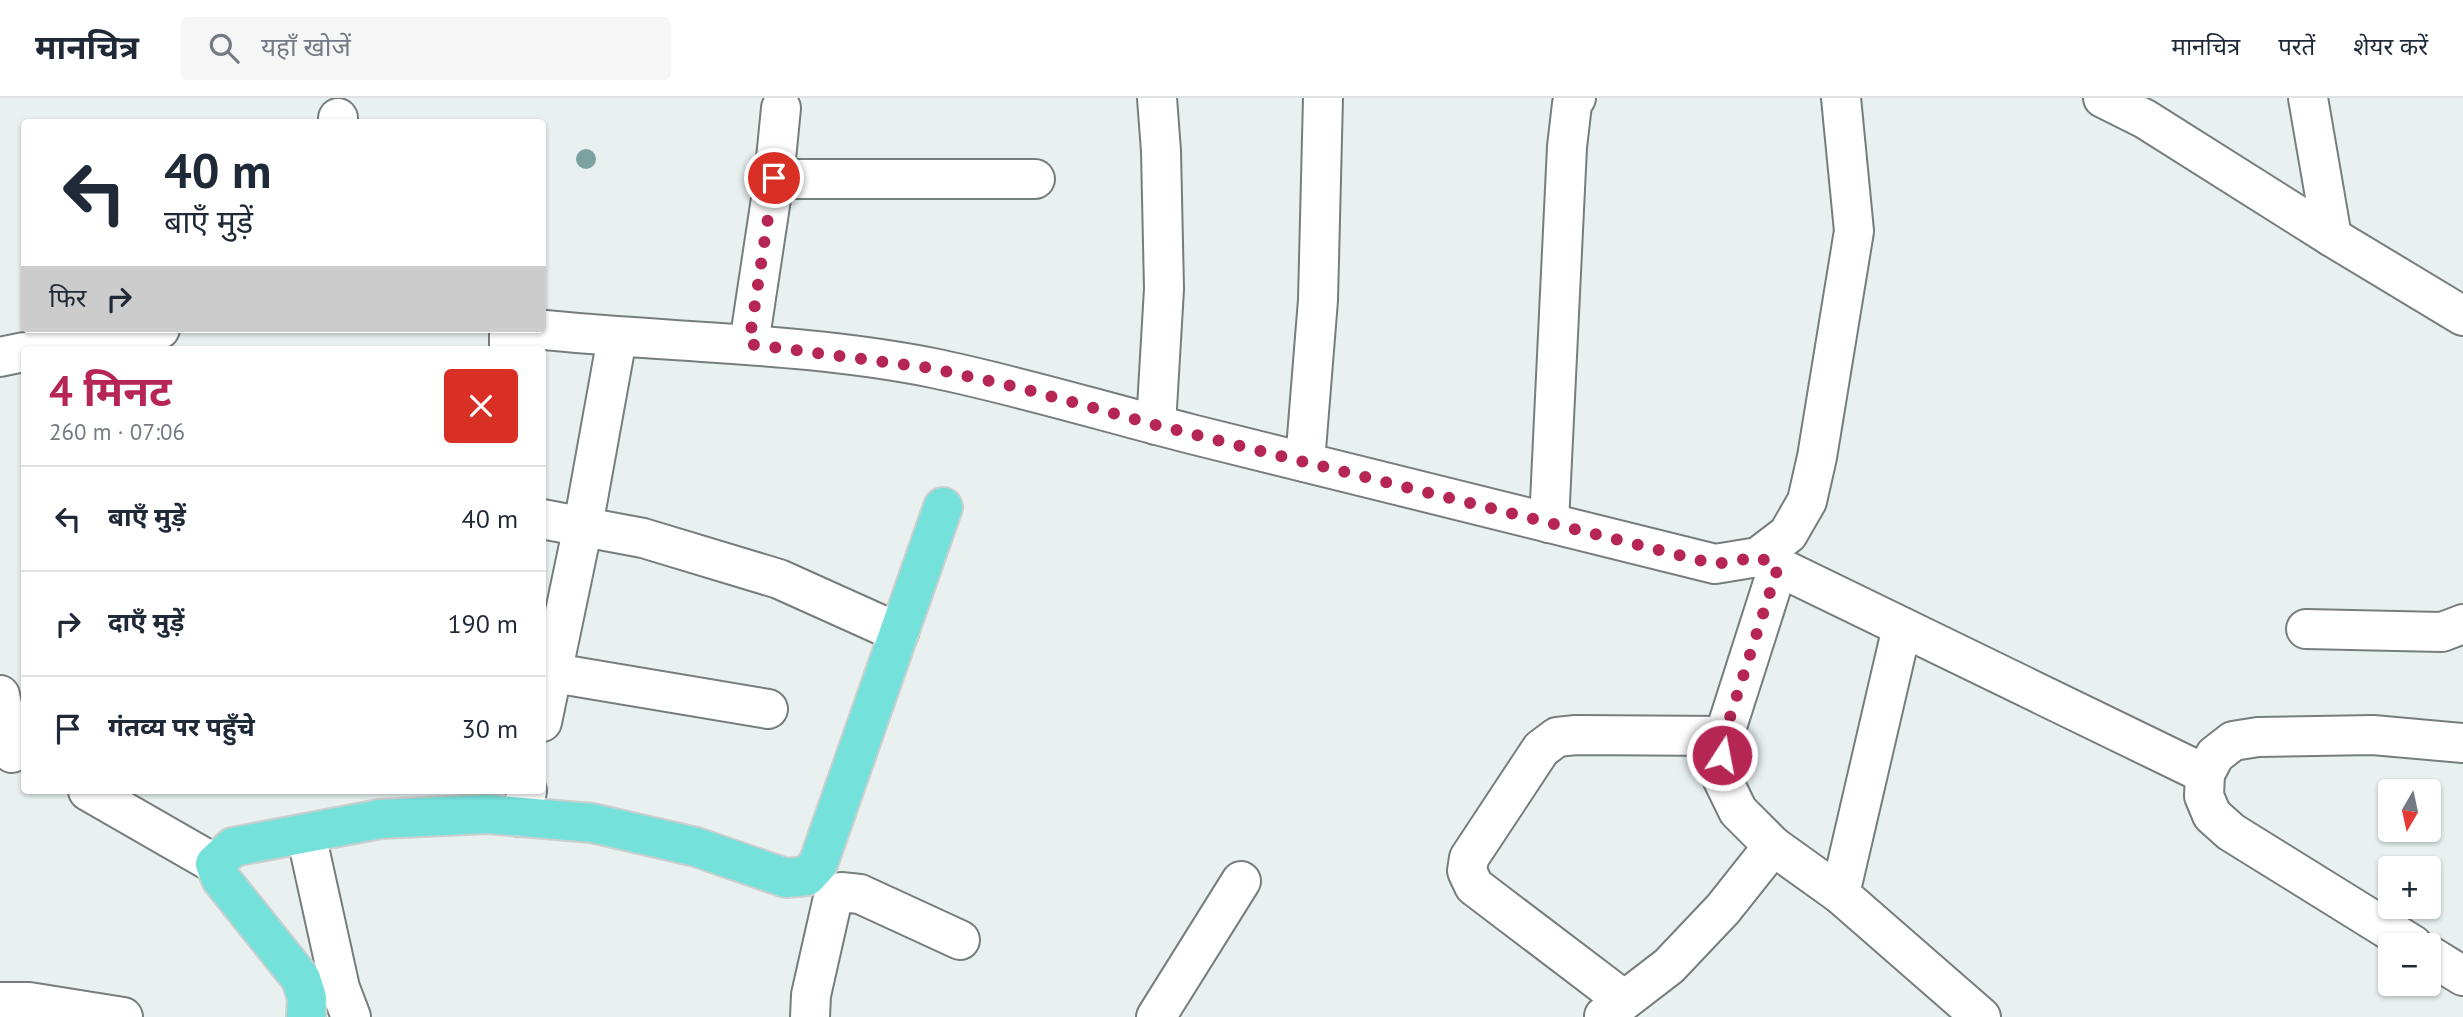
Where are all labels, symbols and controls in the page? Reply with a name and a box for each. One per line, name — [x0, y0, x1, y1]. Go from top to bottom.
search box — [181, 17, 671, 80]
text: मानचित्र — [35, 25, 139, 68]
icon: search — [205, 29, 243, 67]
text: यहाँ खोजें — [261, 30, 351, 63]
text: मानचित्र — [2172, 31, 2240, 62]
text: परतें — [2278, 31, 2315, 62]
text: शेयर करें — [2353, 31, 2428, 62]
text: 40 m — [164, 138, 271, 202]
icon: left — [49, 147, 140, 238]
pin — [744, 148, 804, 208]
icon: arrive — [755, 159, 793, 197]
text: बाएँ मुड़ें — [164, 200, 253, 242]
icon: right — [100, 280, 138, 318]
text: फिर — [49, 281, 86, 314]
text: 4 मिनट — [49, 363, 172, 418]
button: close — [444, 369, 518, 443]
text: 260 m · 07:06 — [49, 417, 185, 446]
icon: left — [49, 500, 87, 538]
text: बाएँ मुड़ें — [108, 500, 186, 533]
text: 40 m — [462, 502, 518, 535]
icon: right — [49, 605, 87, 643]
text: दाएँ मुड़ें — [108, 605, 184, 638]
text: 190 m — [447, 607, 518, 640]
icon: arrive — [49, 710, 87, 748]
text: गंतव्य पर पहुँचे — [108, 710, 255, 743]
text: 30 m — [462, 712, 518, 745]
position arrow — [1685, 718, 1759, 792]
north arrow — [2378, 779, 2441, 842]
map controls — [2378, 779, 2441, 996]
button: + — [2378, 856, 2441, 919]
button: − — [2378, 933, 2441, 996]

